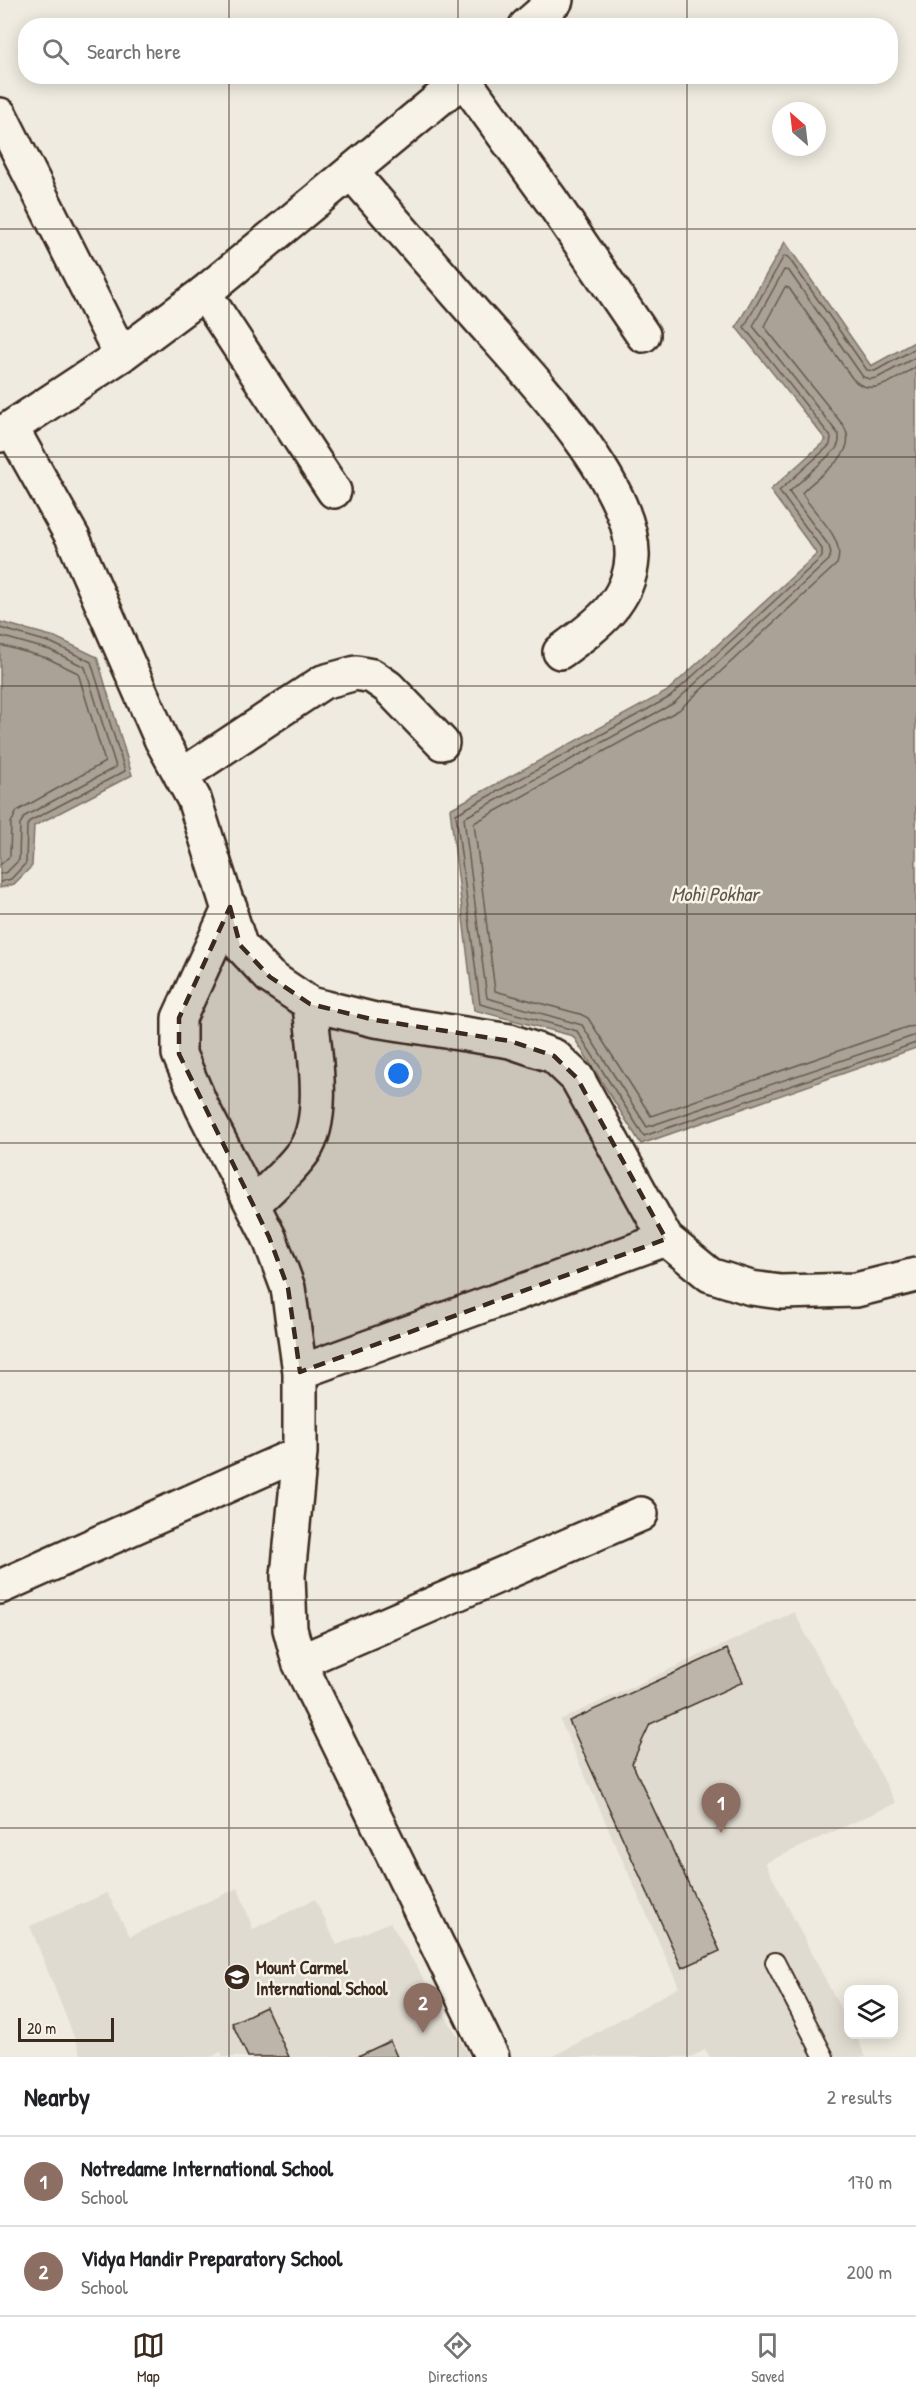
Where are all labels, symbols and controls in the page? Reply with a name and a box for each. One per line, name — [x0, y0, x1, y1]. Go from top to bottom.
search box — [18, 18, 898, 84]
icon: search — [39, 35, 72, 68]
text: Search here — [87, 36, 181, 66]
north arrow — [772, 102, 826, 156]
water label: Mohi Pokhar — [671, 880, 761, 907]
your location — [384, 1059, 413, 1088]
pin: 1 — [702, 1784, 740, 1833]
place label: Mount Carmel International School — [256, 1955, 389, 2001]
school or university icon: Mount Carmel International School — [222, 1962, 252, 1992]
pin: 2 — [404, 1984, 442, 2033]
map controls — [844, 1985, 898, 2039]
button: layers — [844, 1985, 898, 2039]
scale bar — [18, 2015, 114, 2042]
text: 20 m — [27, 2017, 56, 2039]
text: Nearby — [24, 2079, 90, 2114]
text: 2 results — [827, 2083, 892, 2110]
text: Notredame International School — [81, 2153, 333, 2183]
text: 1 — [40, 2168, 47, 2195]
text: 170 m — [848, 2168, 892, 2195]
text: School — [81, 2183, 128, 2210]
text: Vidya Mandir Preparatory School — [81, 2243, 342, 2273]
text: 2 — [39, 2258, 48, 2285]
text: 200 m — [847, 2258, 892, 2285]
text: School — [81, 2273, 128, 2300]
tab: Map — [132, 2329, 165, 2387]
tab: Directions — [429, 2329, 487, 2387]
tab: Saved — [751, 2329, 784, 2387]

